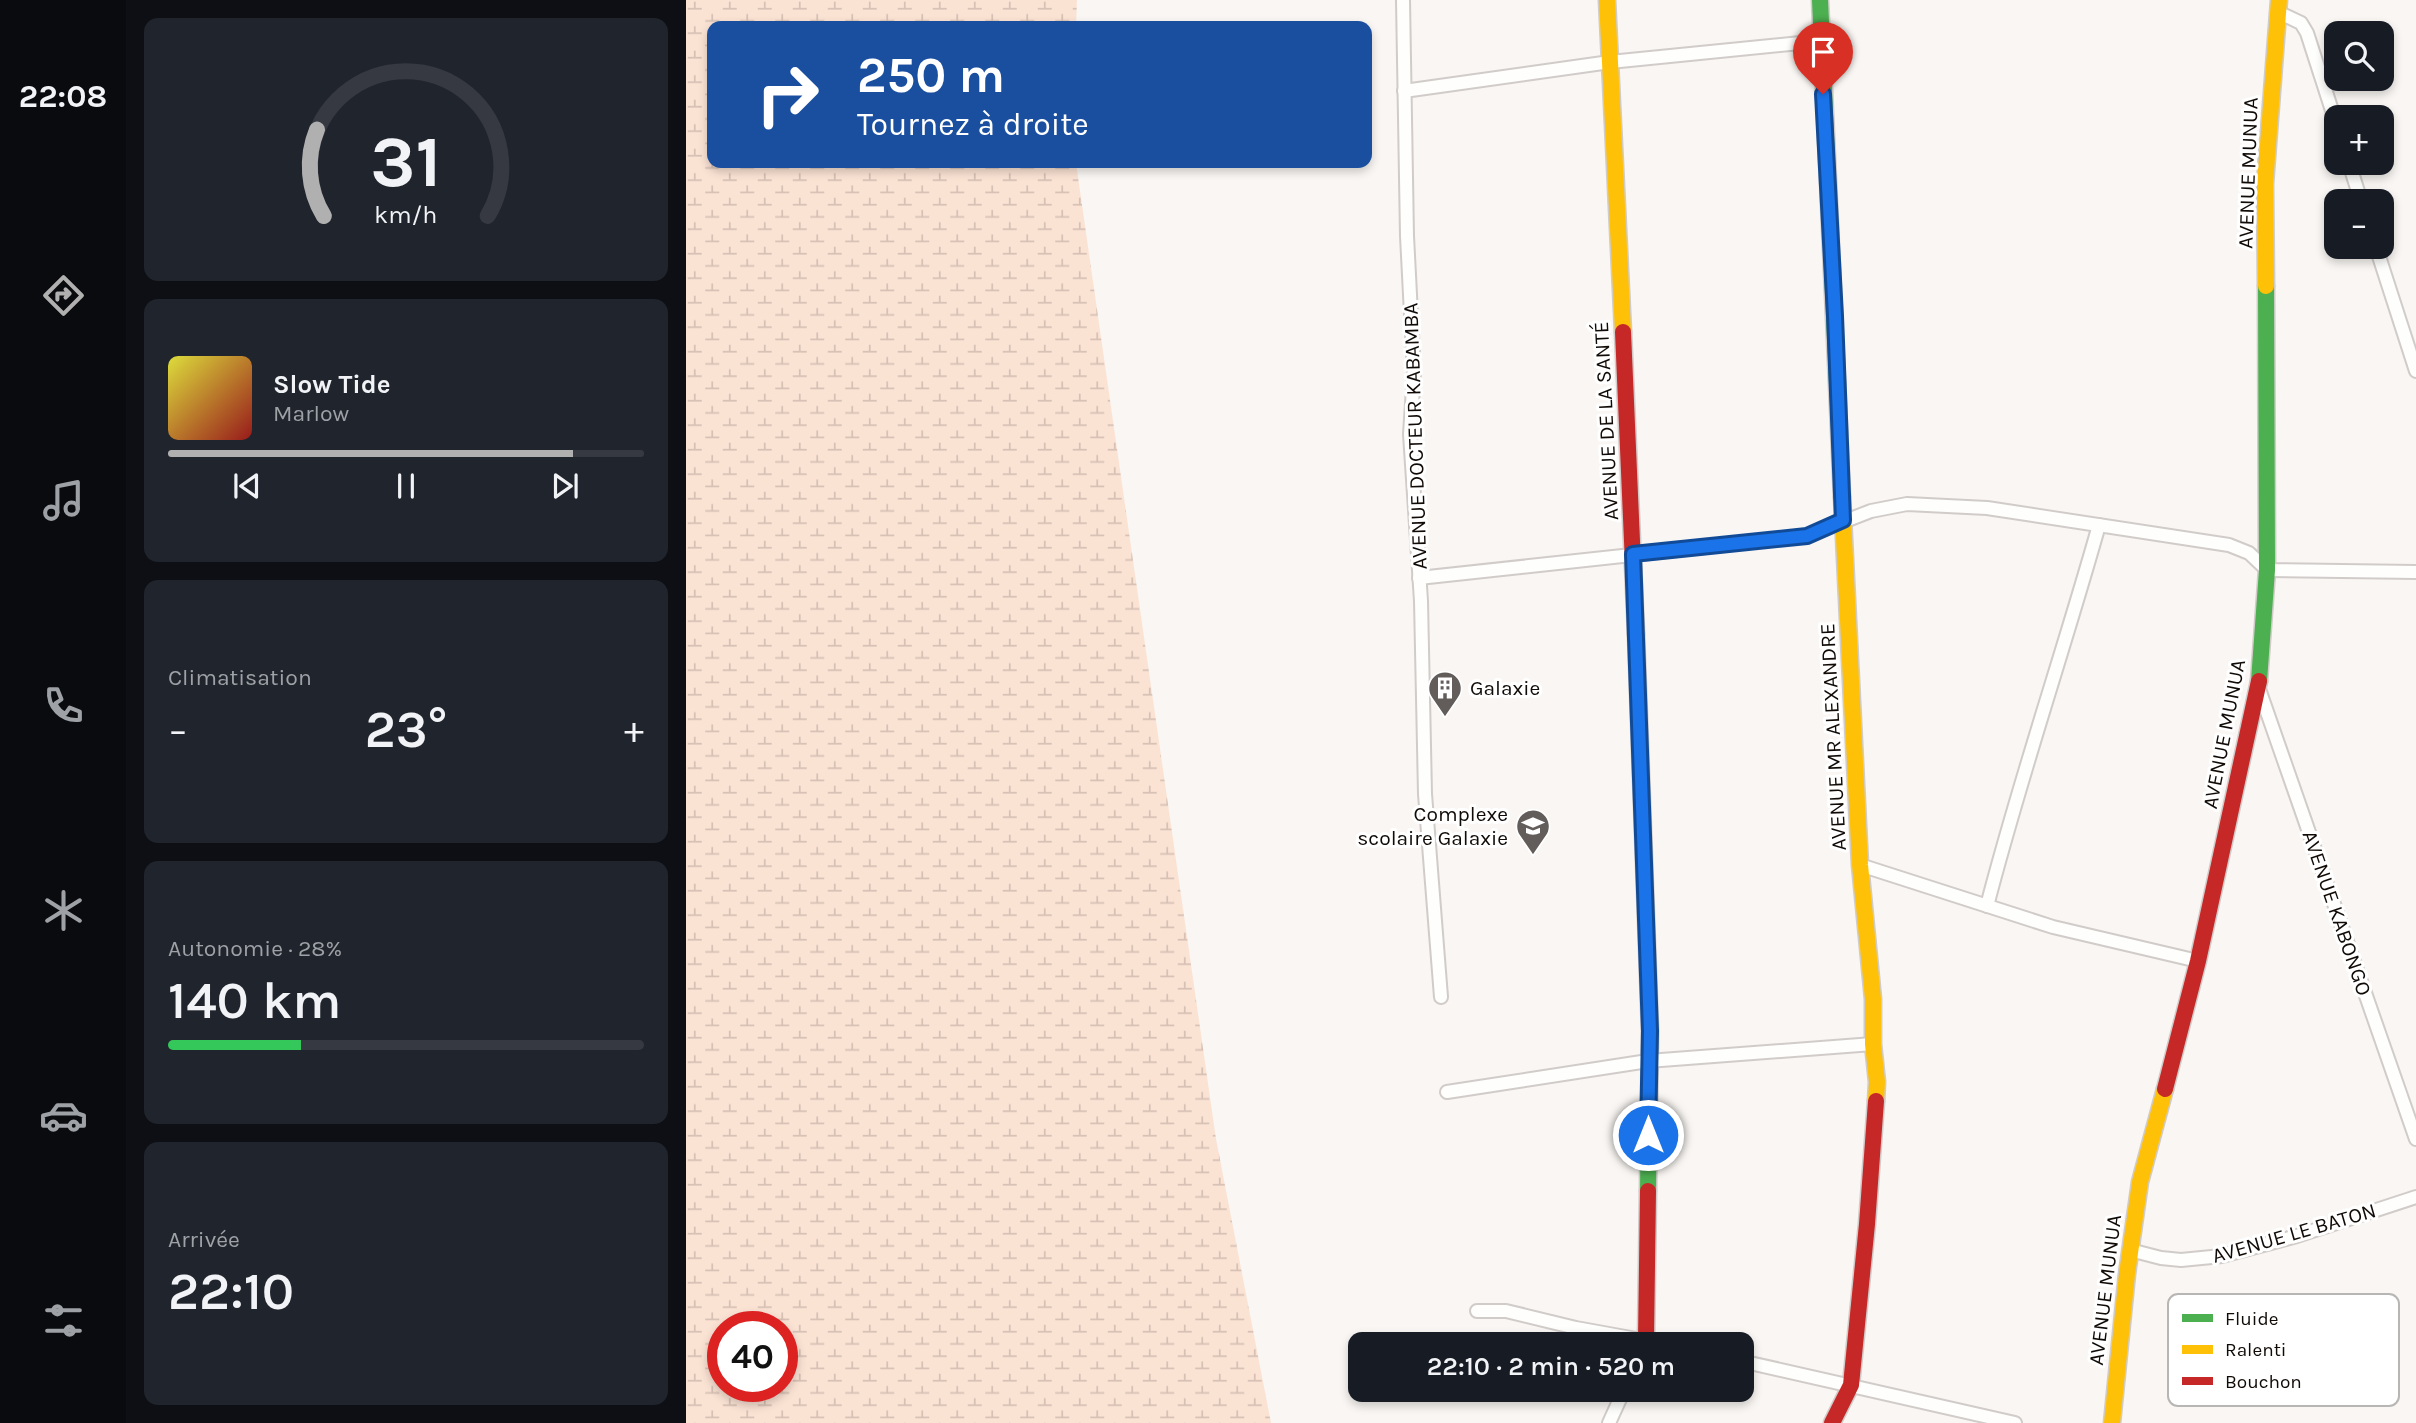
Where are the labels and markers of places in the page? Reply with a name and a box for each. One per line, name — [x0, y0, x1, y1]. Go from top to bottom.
pin — [1793, 22, 1853, 94]
building icon: Galaxie — [1426, 669, 1464, 718]
place label: Galaxie — [1470, 676, 1540, 700]
place label: Complexe scolaire Galaxie — [1357, 802, 1508, 850]
school or university icon: Complexe scolaire Galaxie — [1514, 807, 1552, 856]

